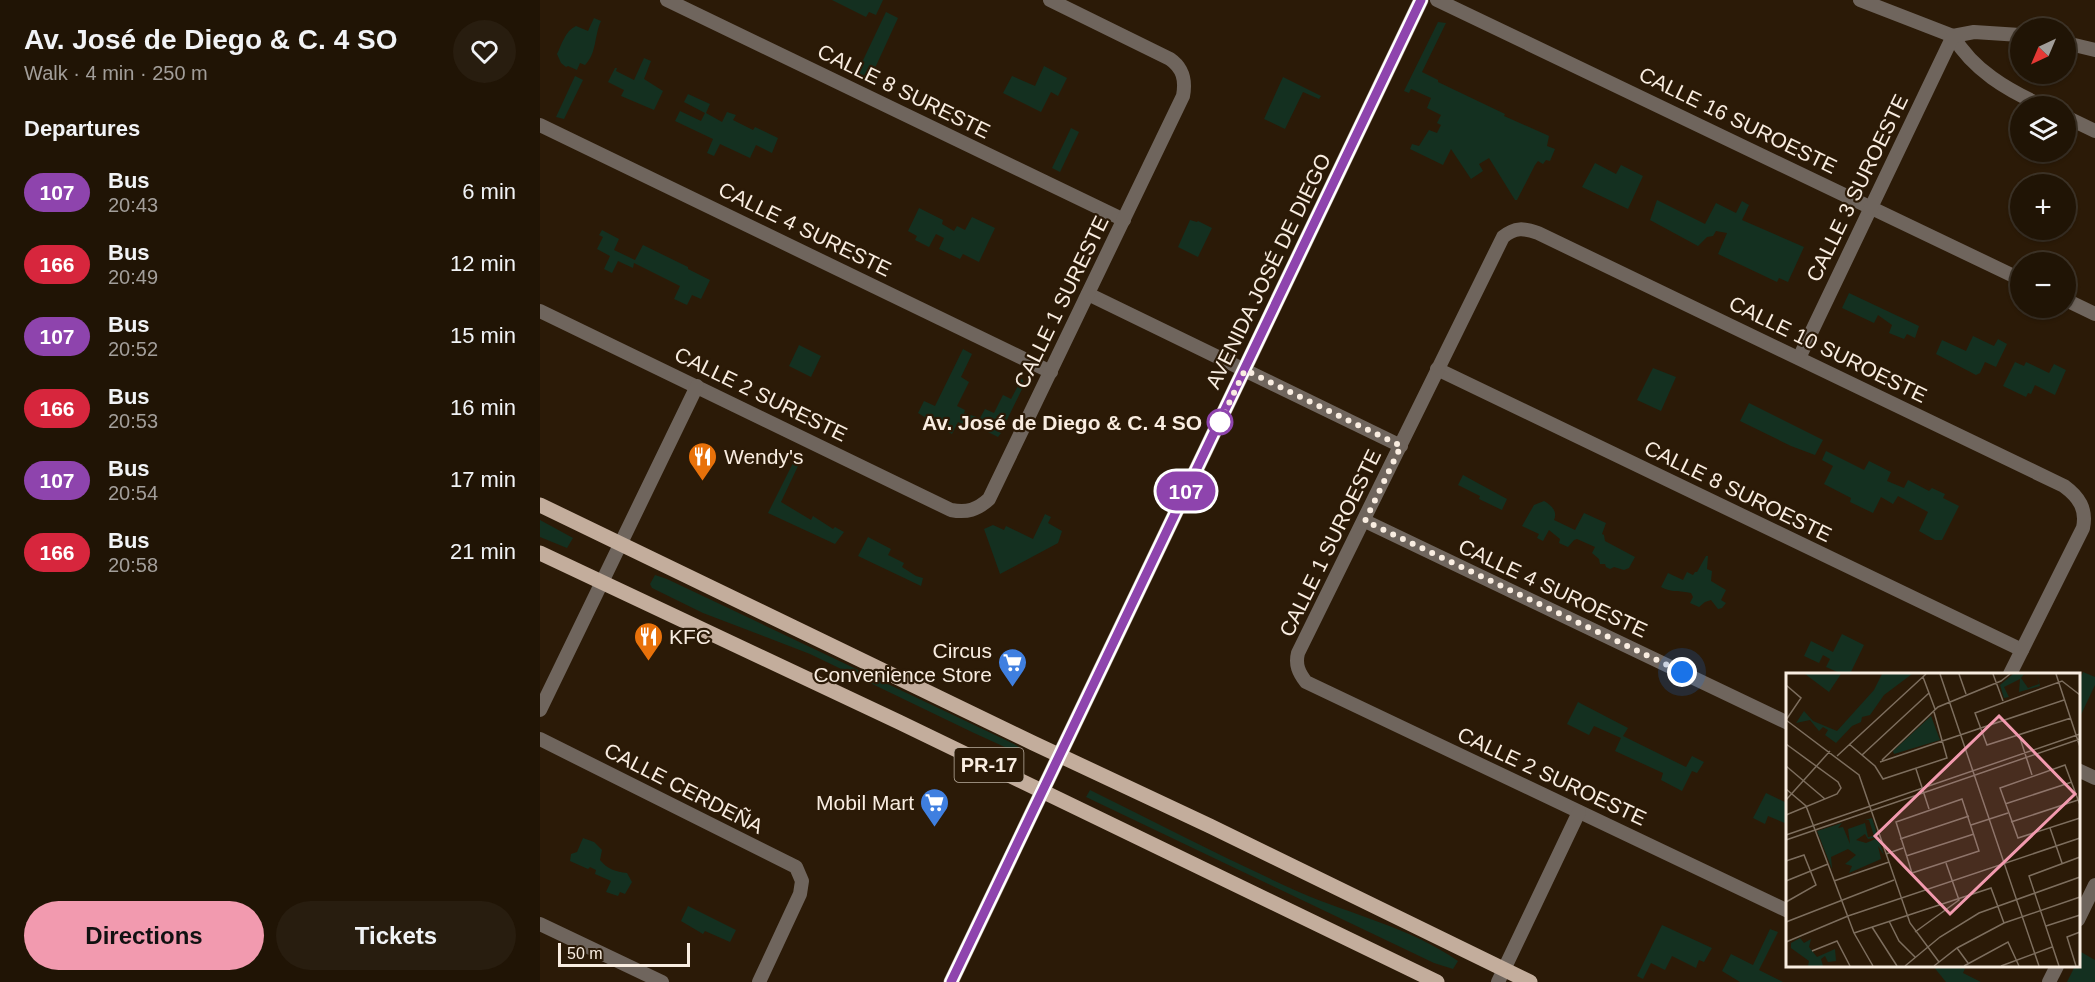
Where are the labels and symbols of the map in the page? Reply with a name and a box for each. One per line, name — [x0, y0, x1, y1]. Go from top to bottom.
north arrow — [2010, 18, 2076, 84]
street label: CALLE 8 SURESTE — [814, 39, 994, 143]
street label: CALLE 16 SUROESTE — [1635, 62, 1841, 178]
street label: CALLE 3 SUROESTE — [1802, 91, 1912, 285]
street label: AVENIDA JOSÉ DE DIEGO — [1201, 150, 1335, 392]
street label: CALLE 4 SURESTE — [715, 177, 895, 281]
street label: CALLE 1 SURESTE — [1009, 212, 1113, 392]
street label: CALLE 10 SUROESTE — [1725, 291, 1931, 407]
street label: CALLE 2 SURESTE — [671, 342, 851, 446]
marker: Av. José de Diego & C. 4 SO — [1207, 409, 1233, 435]
place label: Av. José de Diego & C. 4 SO — [922, 411, 1202, 434]
street label: CALLE 8 SUROESTE — [1641, 436, 1835, 546]
restaurant icon: Wendy's — [687, 440, 719, 482]
place label: Wendy's — [724, 445, 804, 468]
street label: CALLE 1 SUROESTE — [1275, 446, 1385, 640]
line badge: 107 — [1152, 472, 1220, 510]
street label: CALLE 4 SUROESTE — [1455, 534, 1651, 642]
restaurant icon: KFC — [632, 620, 664, 662]
place label: KFC — [669, 625, 711, 648]
place label: Circus Convenience Store — [813, 639, 992, 686]
supermarket icon: Circus Convenience Store — [997, 646, 1029, 688]
your location — [1667, 657, 1697, 687]
inset map — [1786, 673, 2080, 967]
street label: CALLE 2 SUROESTE — [1454, 722, 1650, 830]
street label: CALLE CERDEÑA — [601, 738, 767, 838]
road number: PR-17 — [954, 748, 1024, 782]
supermarket icon: Mobil Mart — [919, 786, 951, 828]
place label: Mobil Mart — [816, 791, 914, 814]
scale bar — [558, 940, 690, 968]

